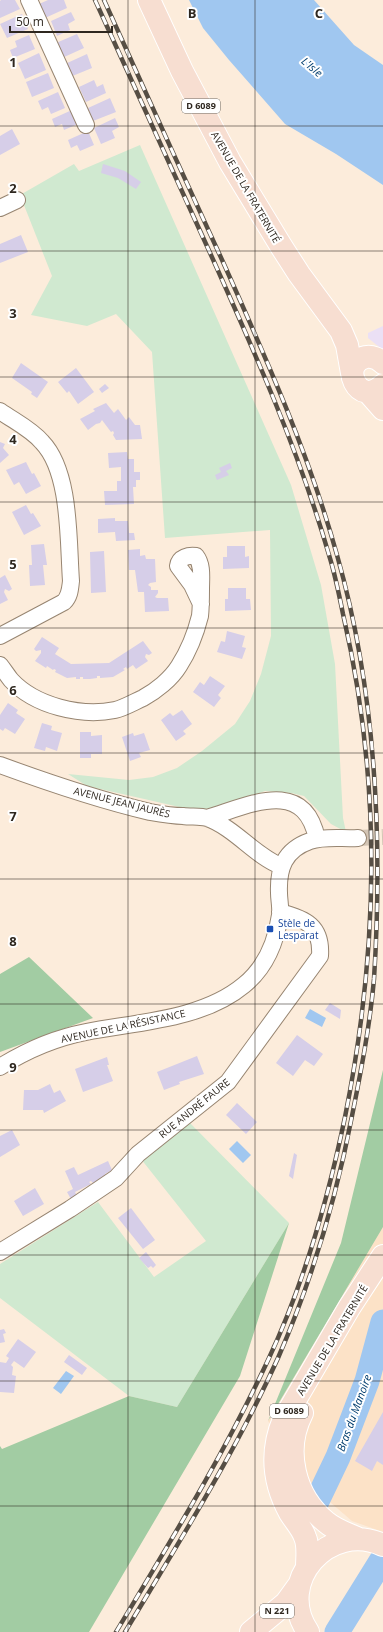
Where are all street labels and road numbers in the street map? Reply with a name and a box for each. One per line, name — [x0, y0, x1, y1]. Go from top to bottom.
road number: D 6089 — [182, 99, 220, 113]
street label: AVENUE DE LA FRATERNITÉ — [208, 129, 284, 245]
street label: AVENUE JEAN JAURÈS — [72, 783, 172, 821]
street label: AVENUE DE LA RÉSISTANCE — [59, 1006, 187, 1046]
street label: RUE ANDRÉ FAURE — [156, 1075, 232, 1141]
street label: AVENUE DE LA FRATERNITÉ — [293, 1282, 371, 1398]
road number: D 6089 — [270, 1404, 308, 1418]
road number: N 221 — [260, 1604, 294, 1618]

